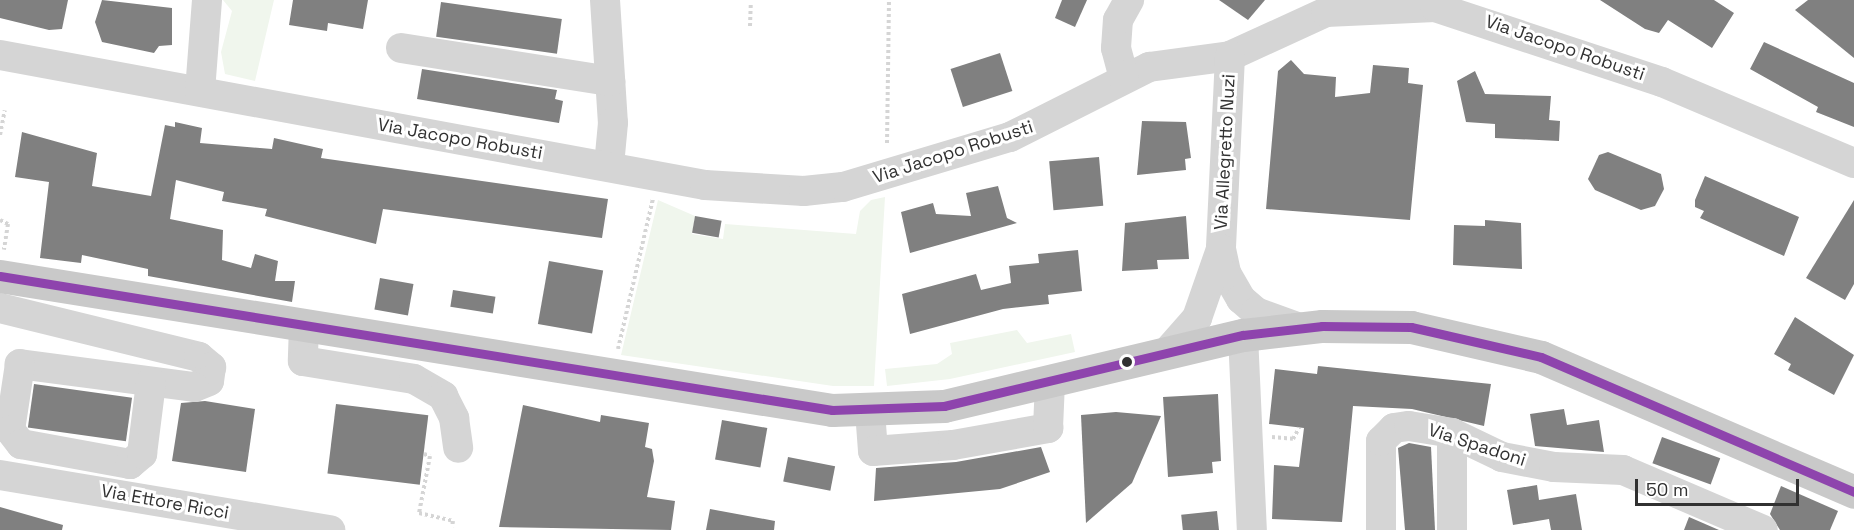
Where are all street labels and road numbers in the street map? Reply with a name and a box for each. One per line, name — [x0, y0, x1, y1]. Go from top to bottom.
street label: Via Jacopo Robusti — [1482, 11, 1648, 85]
street label: Via Allegretto Nuzi — [1210, 73, 1240, 231]
street label: Via Jacopo Robusti — [376, 114, 544, 164]
street label: Via Jacopo Robusti — [870, 116, 1036, 188]
street label: Via Spadoni — [1425, 419, 1529, 471]
street label: Via Ettore Ricci — [99, 480, 231, 524]

